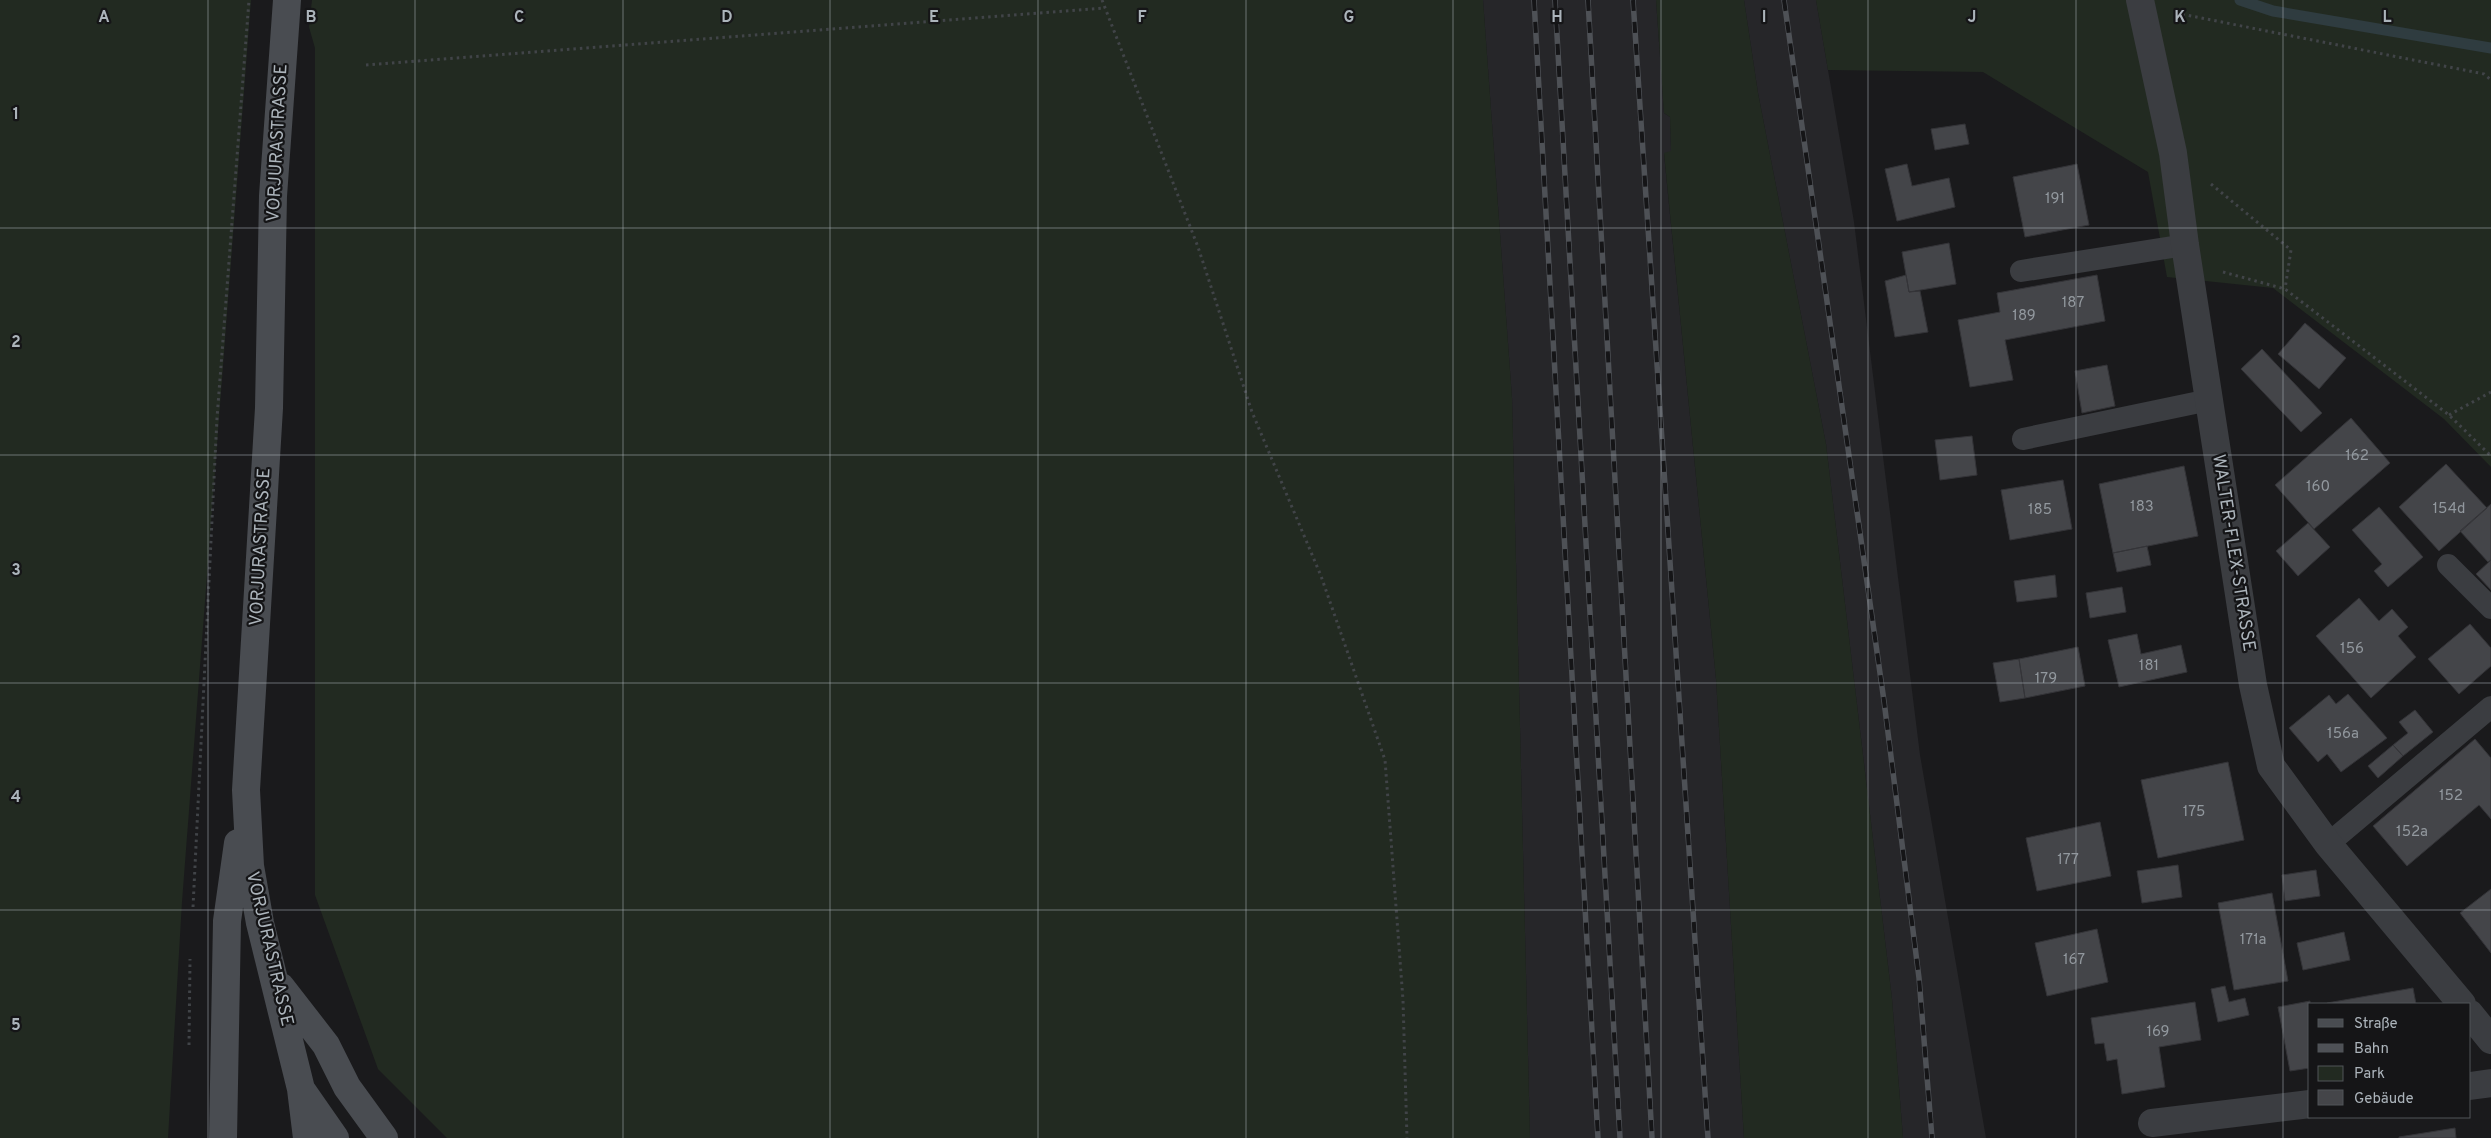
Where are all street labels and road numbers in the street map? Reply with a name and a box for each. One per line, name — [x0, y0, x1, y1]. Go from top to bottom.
street label: VORJURASTRASSE — [262, 63, 294, 223]
street label: WALTER-FLEX-STRASSE — [2206, 453, 2260, 653]
street label: VORJURASTRASSE — [245, 467, 277, 627]
street label: VORJURASTRASSE — [240, 869, 298, 1029]

